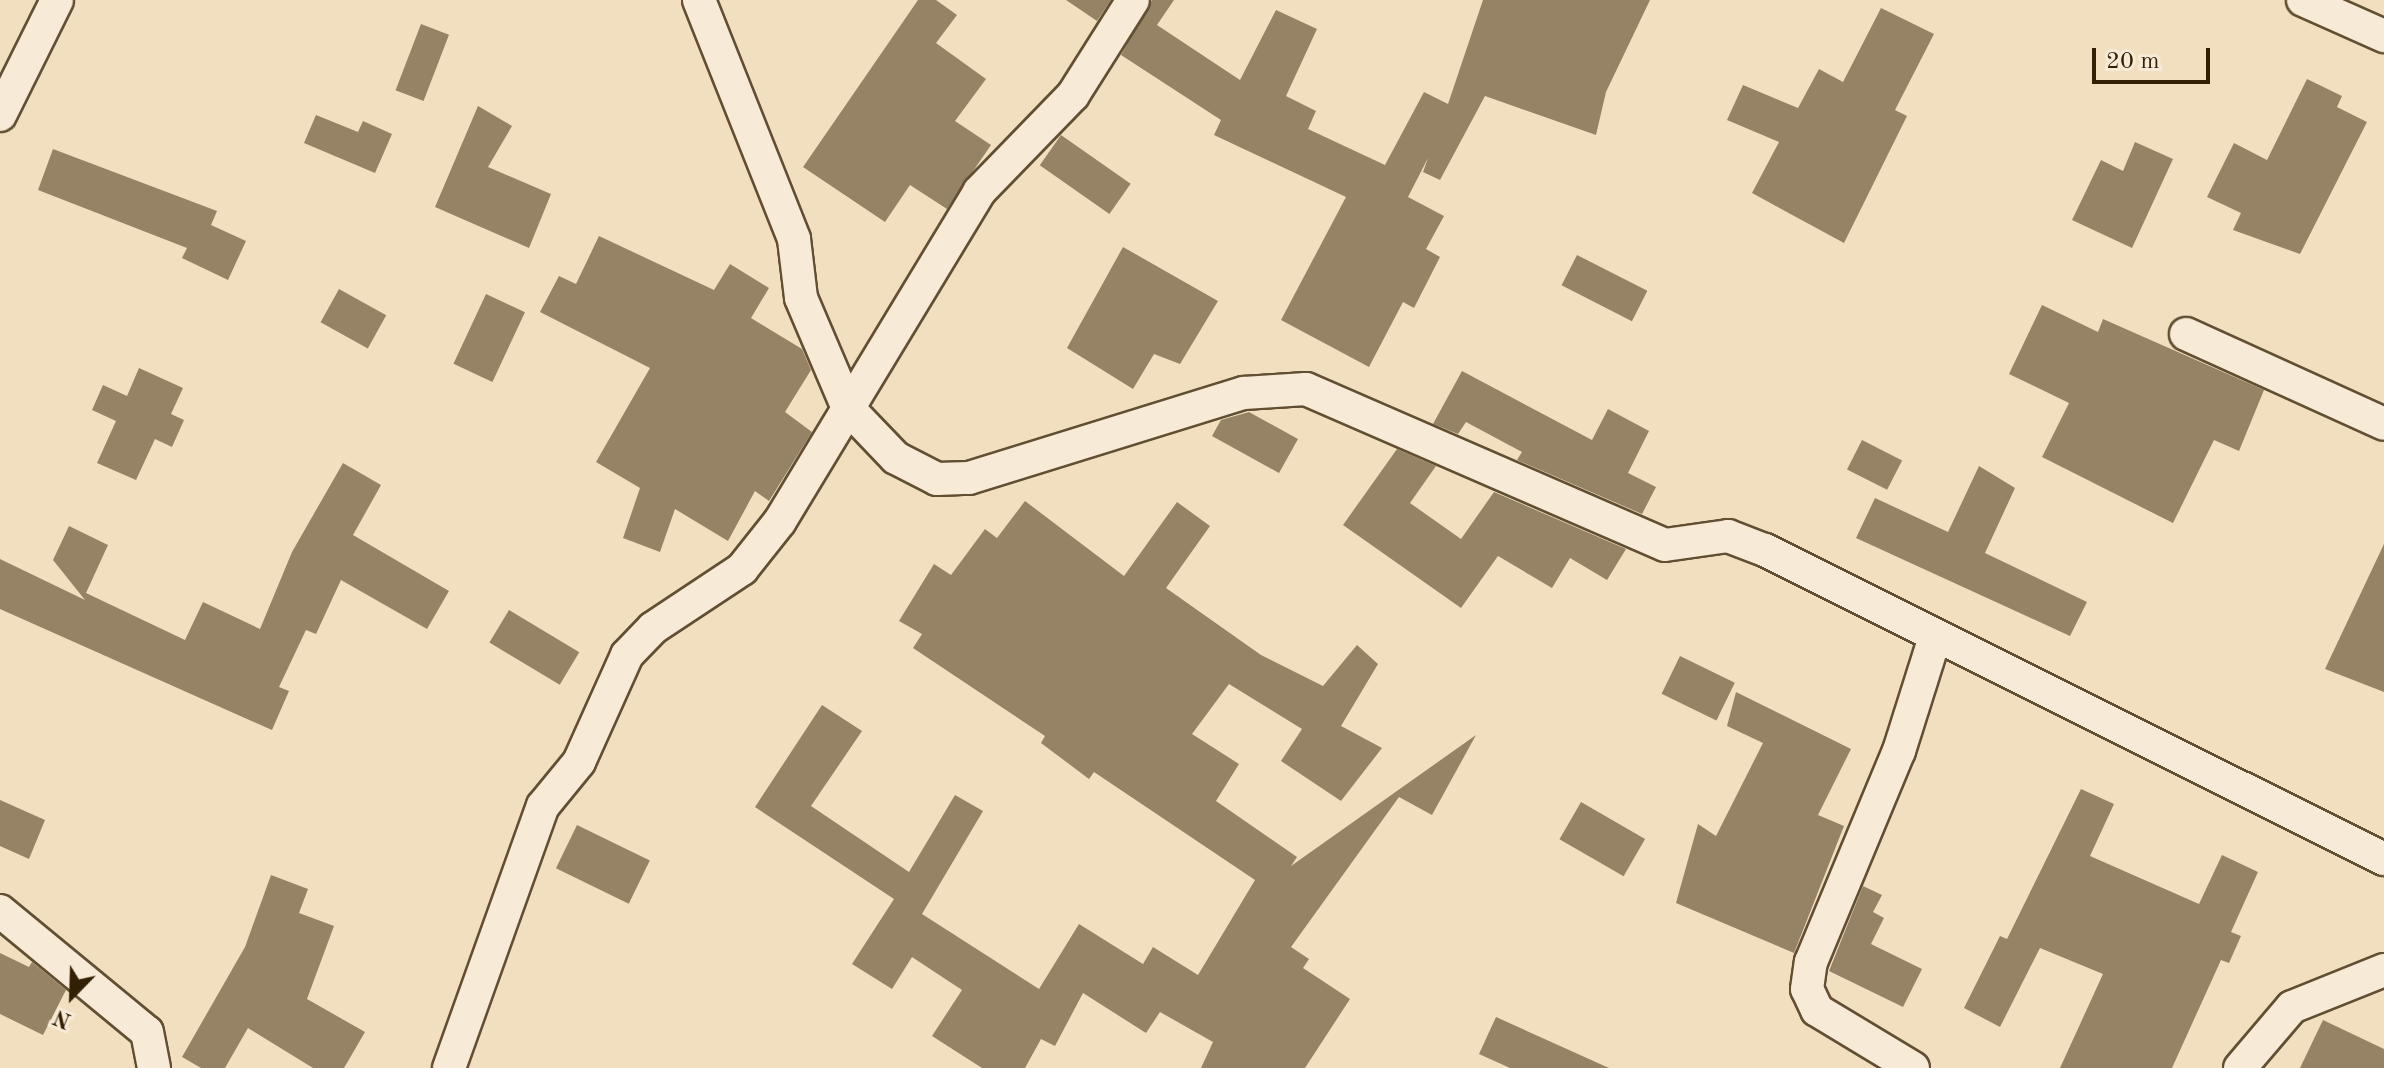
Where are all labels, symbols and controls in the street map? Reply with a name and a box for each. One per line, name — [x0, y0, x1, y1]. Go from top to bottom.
scale bar — [2096, 32, 2214, 82]
text: 20 m — [2106, 50, 2160, 74]
north arrow — [32, 956, 112, 1036]
text: N — [51, 1005, 75, 1032]

